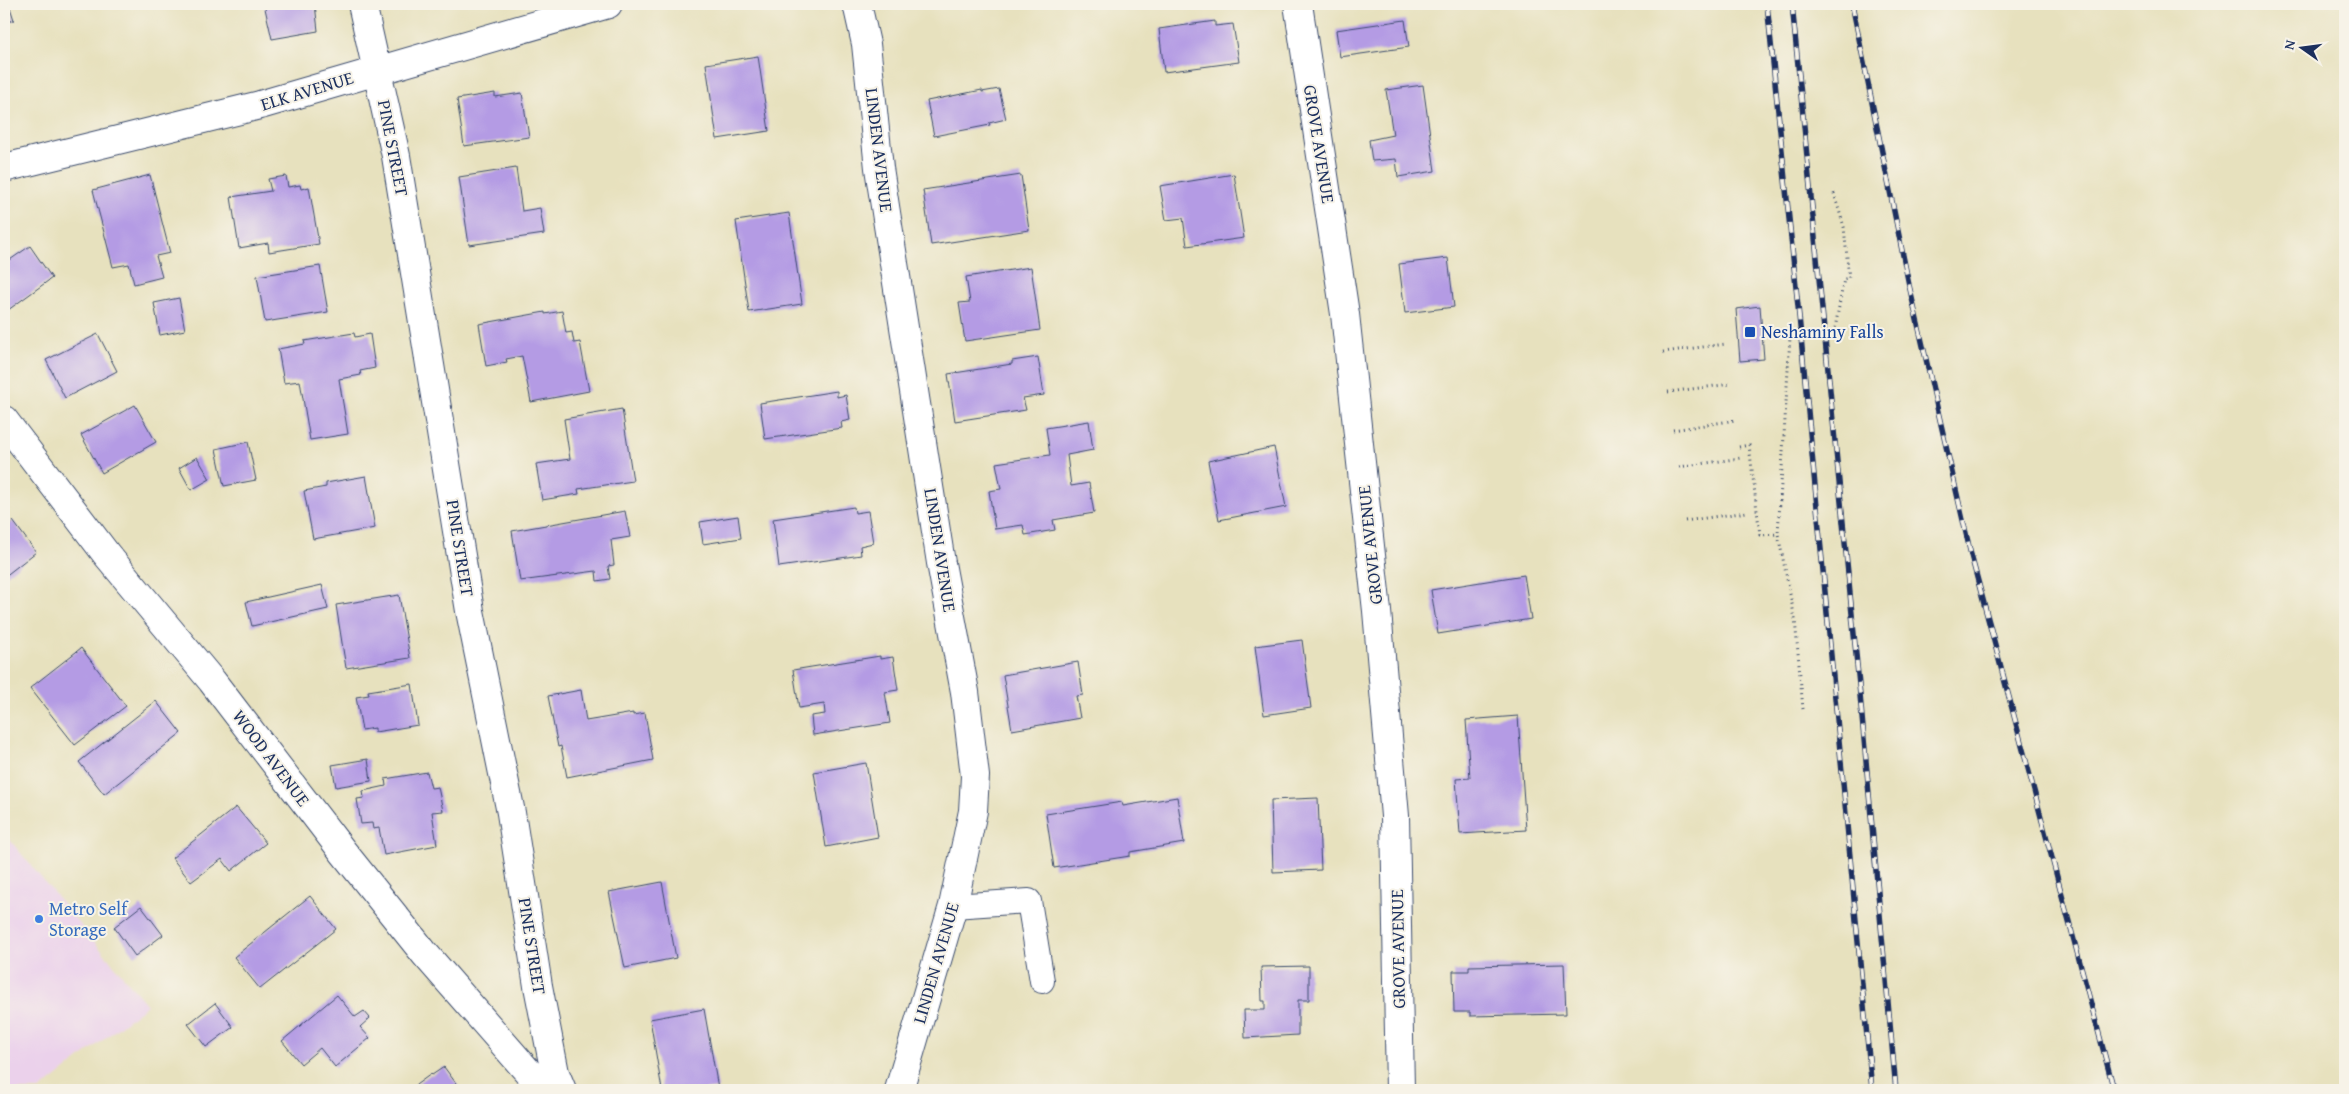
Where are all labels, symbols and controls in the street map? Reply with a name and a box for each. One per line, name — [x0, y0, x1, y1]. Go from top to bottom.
north arrow — [2276, 22, 2326, 72]
text: N — [2279, 37, 2300, 52]
street label: ELK AVENUE — [257, 64, 357, 117]
street label: GROVE AVENUE — [1297, 83, 1342, 205]
street label: LINDEN AVENUE — [858, 86, 901, 214]
street label: PINE STREET — [371, 97, 416, 198]
place label: Neshaminy Falls — [1761, 318, 1884, 345]
marker: Neshaminy Falls — [1743, 325, 1757, 339]
street label: GROVE AVENUE — [1350, 484, 1389, 606]
street label: LINDEN AVENUE — [917, 486, 964, 614]
street label: PINE STREET — [440, 498, 481, 598]
street label: WOOD AVENUE — [226, 704, 317, 812]
street label: GROVE AVENUE — [1383, 889, 1412, 1009]
place label: Metro Self Storage — [49, 895, 129, 943]
street label: PINE STREET — [512, 896, 553, 996]
street label: LINDEN AVENUE — [905, 899, 966, 1027]
marker: Metro Self Storage — [33, 913, 45, 925]

